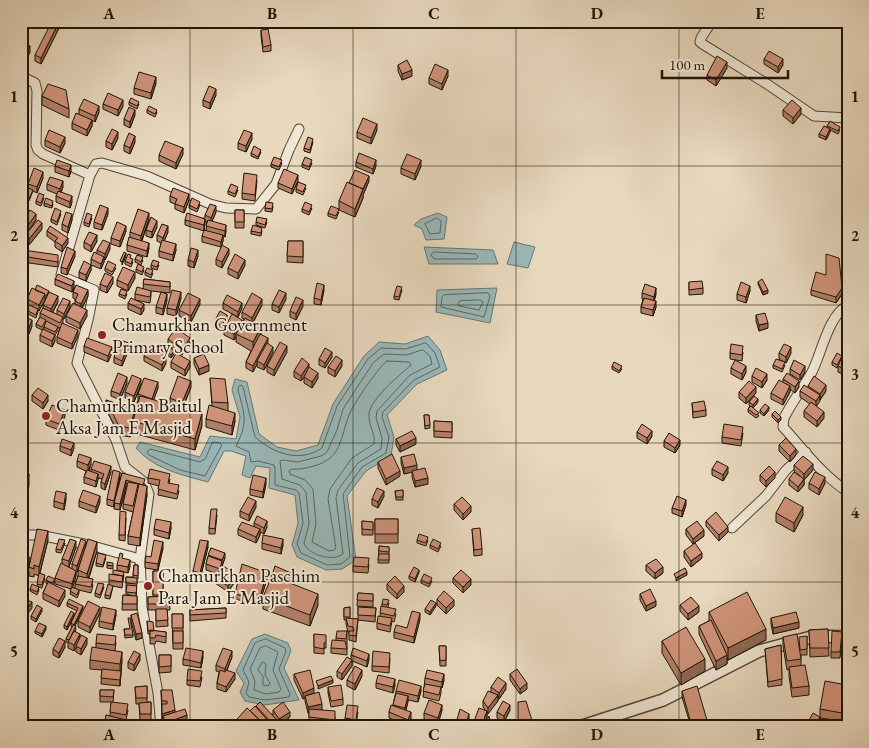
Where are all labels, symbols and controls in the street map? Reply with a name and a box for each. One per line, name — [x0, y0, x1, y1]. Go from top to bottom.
text: A — [102, 3, 115, 24]
text: B — [267, 3, 277, 24]
text: C — [428, 3, 440, 24]
text: D — [591, 3, 603, 24]
text: E — [755, 3, 765, 24]
scale bar — [662, 48, 788, 80]
text: 100 m — [669, 55, 706, 74]
text: 1 — [10, 86, 18, 107]
text: 1 — [851, 86, 859, 107]
text: 2 — [10, 225, 19, 246]
text: 2 — [851, 225, 860, 246]
place label: Chamurkhan Government Primary School — [112, 312, 307, 359]
marker: Chamurkhan Government Primary School — [96, 329, 108, 341]
text: 3 — [10, 364, 18, 385]
text: 3 — [851, 364, 859, 385]
place label: Chamurkhan Baitul Aksa Jam E Masjid — [55, 393, 202, 440]
marker: Chamurkhan Baitul Aksa Jam E Masjid — [40, 410, 52, 422]
text: 4 — [10, 502, 19, 523]
text: 4 — [851, 502, 860, 523]
place label: Chamurkhan Paschim Para Jam E Masjid — [158, 563, 321, 610]
marker: Chamurkhan Paschim Para Jam E Masjid — [142, 580, 154, 592]
text: 5 — [10, 641, 18, 662]
text: 5 — [851, 641, 859, 662]
text: A — [102, 724, 115, 745]
text: B — [267, 724, 277, 745]
text: C — [428, 724, 440, 745]
text: D — [591, 724, 603, 745]
text: E — [755, 724, 765, 745]

